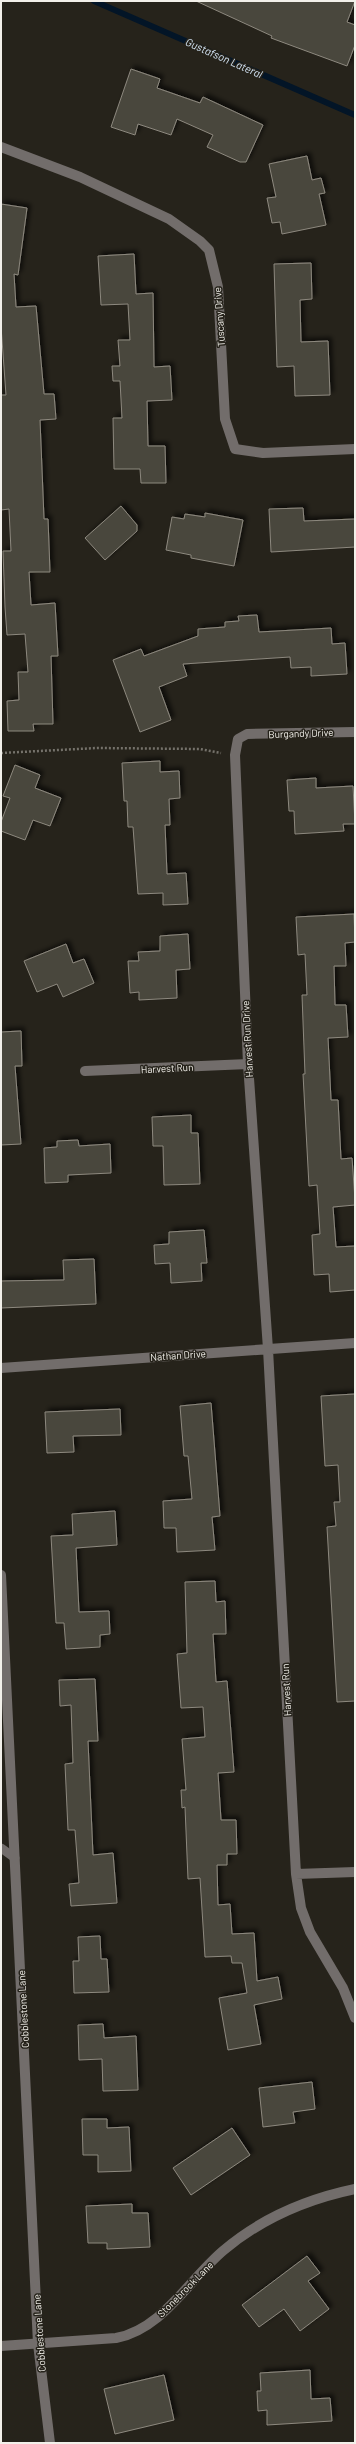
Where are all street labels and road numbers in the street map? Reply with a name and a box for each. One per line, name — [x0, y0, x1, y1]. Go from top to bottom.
street label: Tuscany Drive — [211, 287, 227, 347]
street label: Burgandy Drive — [268, 726, 334, 740]
street label: Harvest Run Drive — [239, 1000, 255, 1078]
street label: Harvest Run — [140, 1061, 194, 1075]
street label: Nathan Drive — [150, 1347, 206, 1363]
street label: Harvest Run — [279, 1663, 293, 1717]
street label: Cobblestone Lane — [15, 1970, 31, 2048]
street label: Stonebrook Lane — [155, 2259, 215, 2319]
street label: Cobblestone Lane — [30, 2294, 48, 2372]

